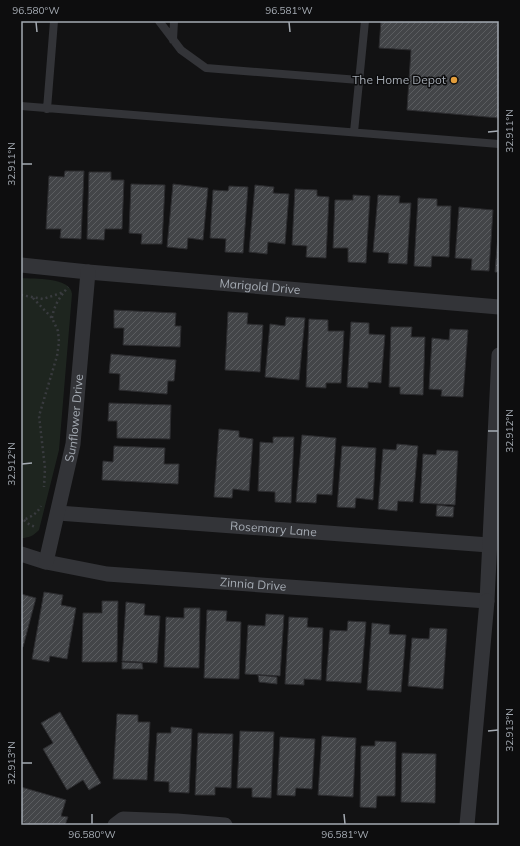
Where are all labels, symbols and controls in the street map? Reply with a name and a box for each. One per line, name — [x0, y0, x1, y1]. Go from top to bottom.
text: 96.580°W — [12, 4, 60, 17]
text: 96.581°W — [265, 4, 313, 17]
place label: The Home Depot — [352, 72, 446, 87]
marker: The Home Depot — [449, 75, 459, 85]
text: 32.911°N — [503, 109, 516, 153]
text: 32.911°N — [5, 142, 18, 186]
street label: Marigold Drive — [219, 275, 301, 297]
street label: Sunflower Drive — [61, 373, 86, 463]
text: 32.912°N — [503, 409, 516, 453]
text: 32.912°N — [5, 442, 18, 486]
street label: Rosemary Lane — [230, 518, 317, 539]
street label: Zinnia Drive — [220, 574, 287, 594]
text: 32.913°N — [503, 708, 516, 752]
text: 32.913°N — [5, 741, 18, 785]
text: 96.580°W — [68, 828, 116, 841]
text: 96.581°W — [321, 828, 369, 841]

